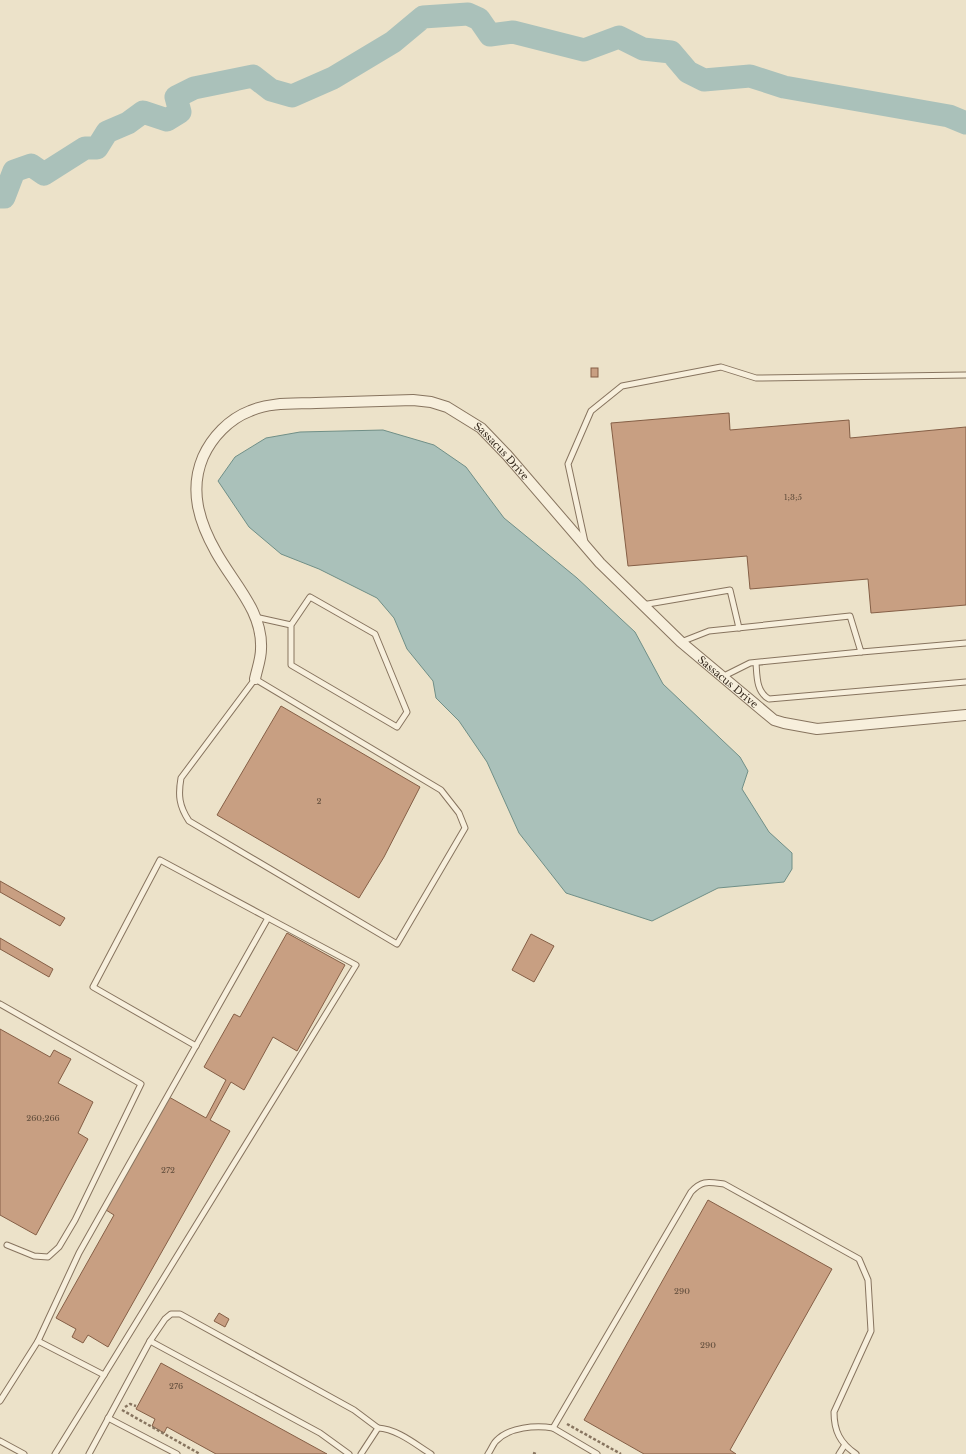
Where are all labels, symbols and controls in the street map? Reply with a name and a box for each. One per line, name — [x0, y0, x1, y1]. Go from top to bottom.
street label: Sassacus Drive — [472, 419, 532, 483]
house number: 1;3;5 — [784, 492, 802, 502]
street label: Sassacus Drive — [695, 653, 761, 711]
house number: 2 — [317, 796, 322, 806]
house number: 260;266 — [26, 1113, 60, 1123]
house number: 272 — [161, 1165, 175, 1175]
house number: 290 — [674, 1286, 690, 1296]
house number: 290 — [700, 1340, 716, 1350]
house number: 276 — [169, 1381, 183, 1391]

